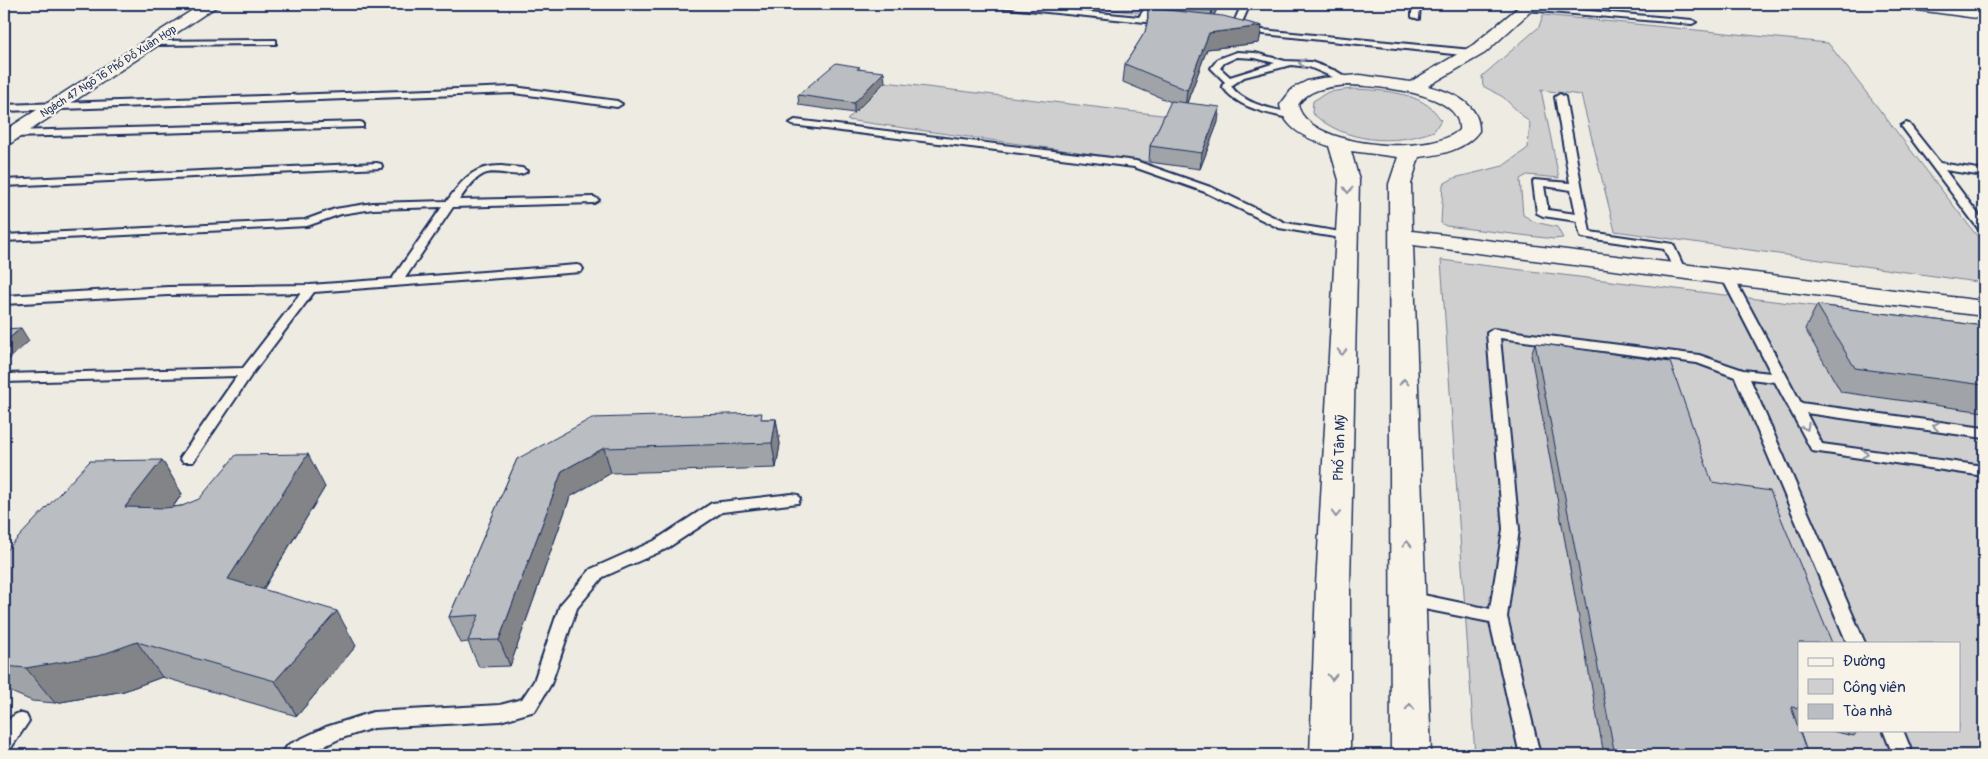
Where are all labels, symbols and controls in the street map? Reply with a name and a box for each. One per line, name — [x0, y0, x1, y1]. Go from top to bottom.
street label: Ngách 47 Ngõ 16 Phố Đỗ Xuân Hợp — [38, 22, 179, 120]
one-way arrow — [1298, 58, 1306, 69]
one-way arrow — [1343, 186, 1354, 194]
one-way arrow — [1337, 348, 1348, 356]
one-way arrow — [1399, 377, 1410, 385]
street label: Phố Tân Mỹ — [1329, 415, 1349, 481]
one-way arrow — [1800, 422, 1810, 431]
one-way arrow — [1932, 422, 1940, 432]
one-way arrow — [1861, 448, 1869, 459]
one-way arrow — [1331, 511, 1341, 519]
one-way arrow — [1402, 540, 1412, 548]
legend — [1798, 642, 1960, 732]
text: Đường — [1843, 652, 1885, 671]
one-way arrow — [1326, 673, 1337, 681]
text: Công viên — [1843, 678, 1906, 697]
one-way arrow — [1405, 702, 1415, 710]
text: Tòa nhà — [1843, 702, 1892, 721]

